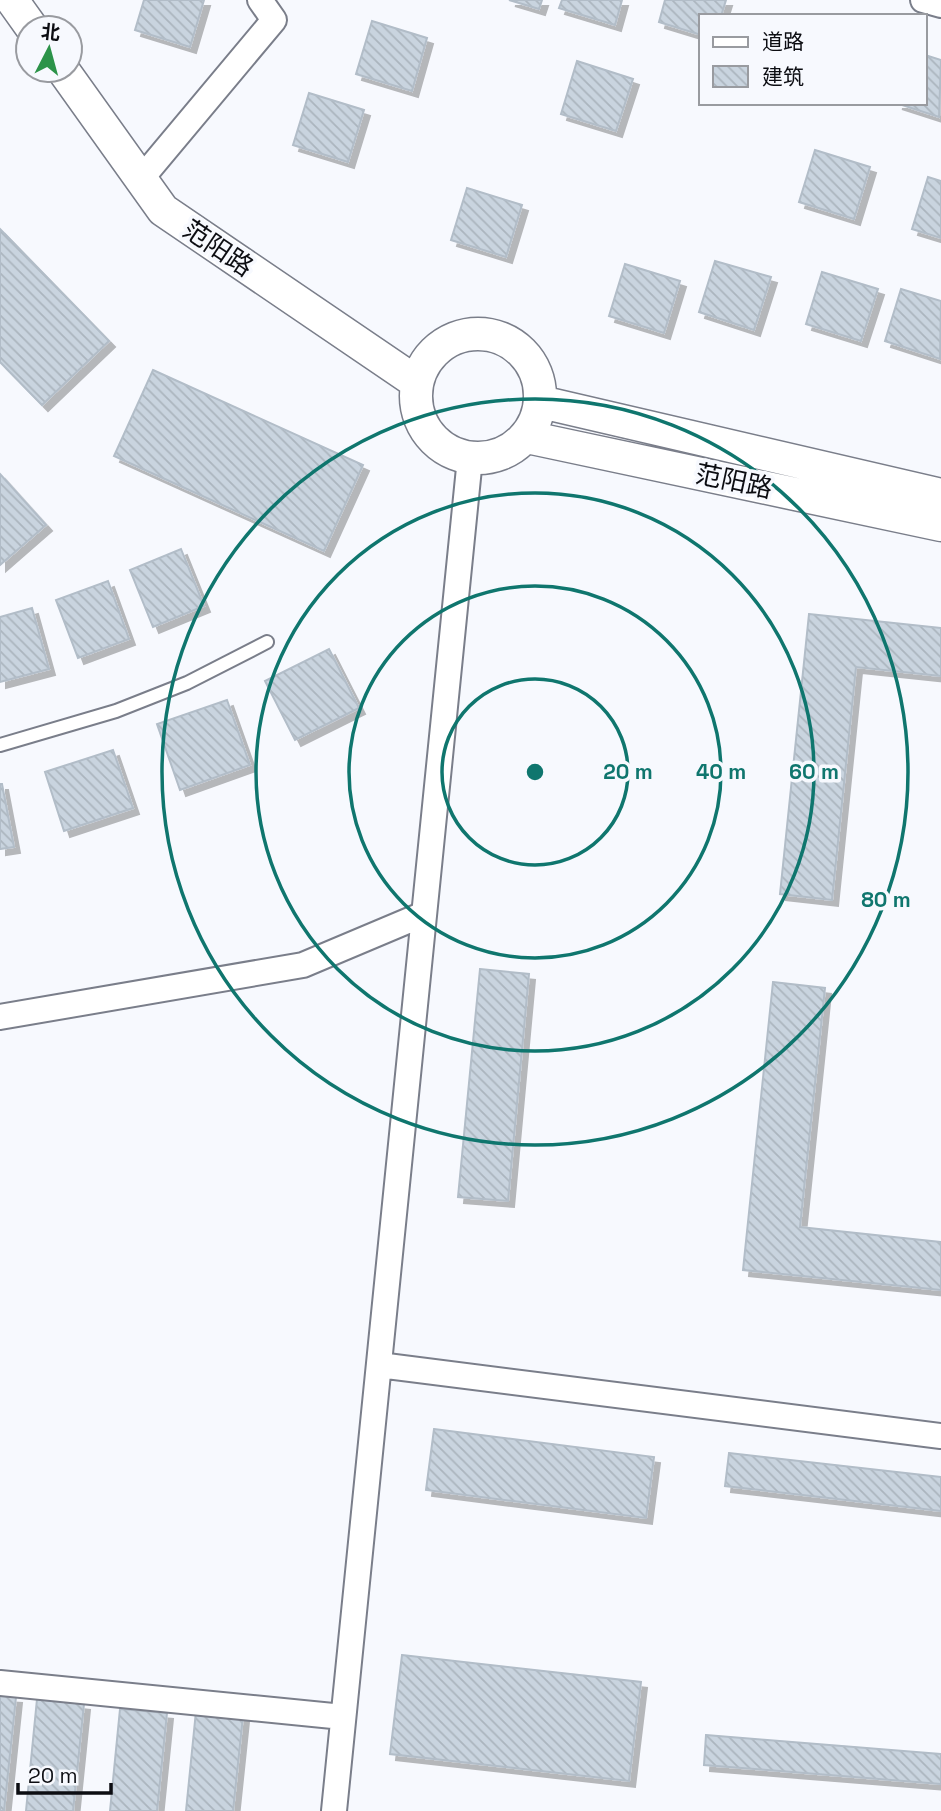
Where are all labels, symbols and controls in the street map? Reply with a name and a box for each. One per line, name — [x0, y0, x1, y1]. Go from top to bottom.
north arrow — [14, 14, 84, 84]
legend — [699, 14, 927, 105]
text: 北 — [40, 19, 61, 46]
text: 道路 — [762, 28, 804, 55]
text: 建筑 — [762, 63, 804, 90]
street label: 范阳路 — [176, 212, 260, 284]
street label: 范阳路 — [692, 456, 776, 506]
text: 20 m — [603, 758, 653, 785]
text: 40 m — [696, 758, 746, 785]
text: 60 m — [789, 758, 839, 785]
centre of rings — [523, 760, 547, 784]
text: 80 m — [861, 886, 911, 913]
scale bar — [18, 1752, 110, 1796]
text: 20 m — [28, 1762, 78, 1789]

